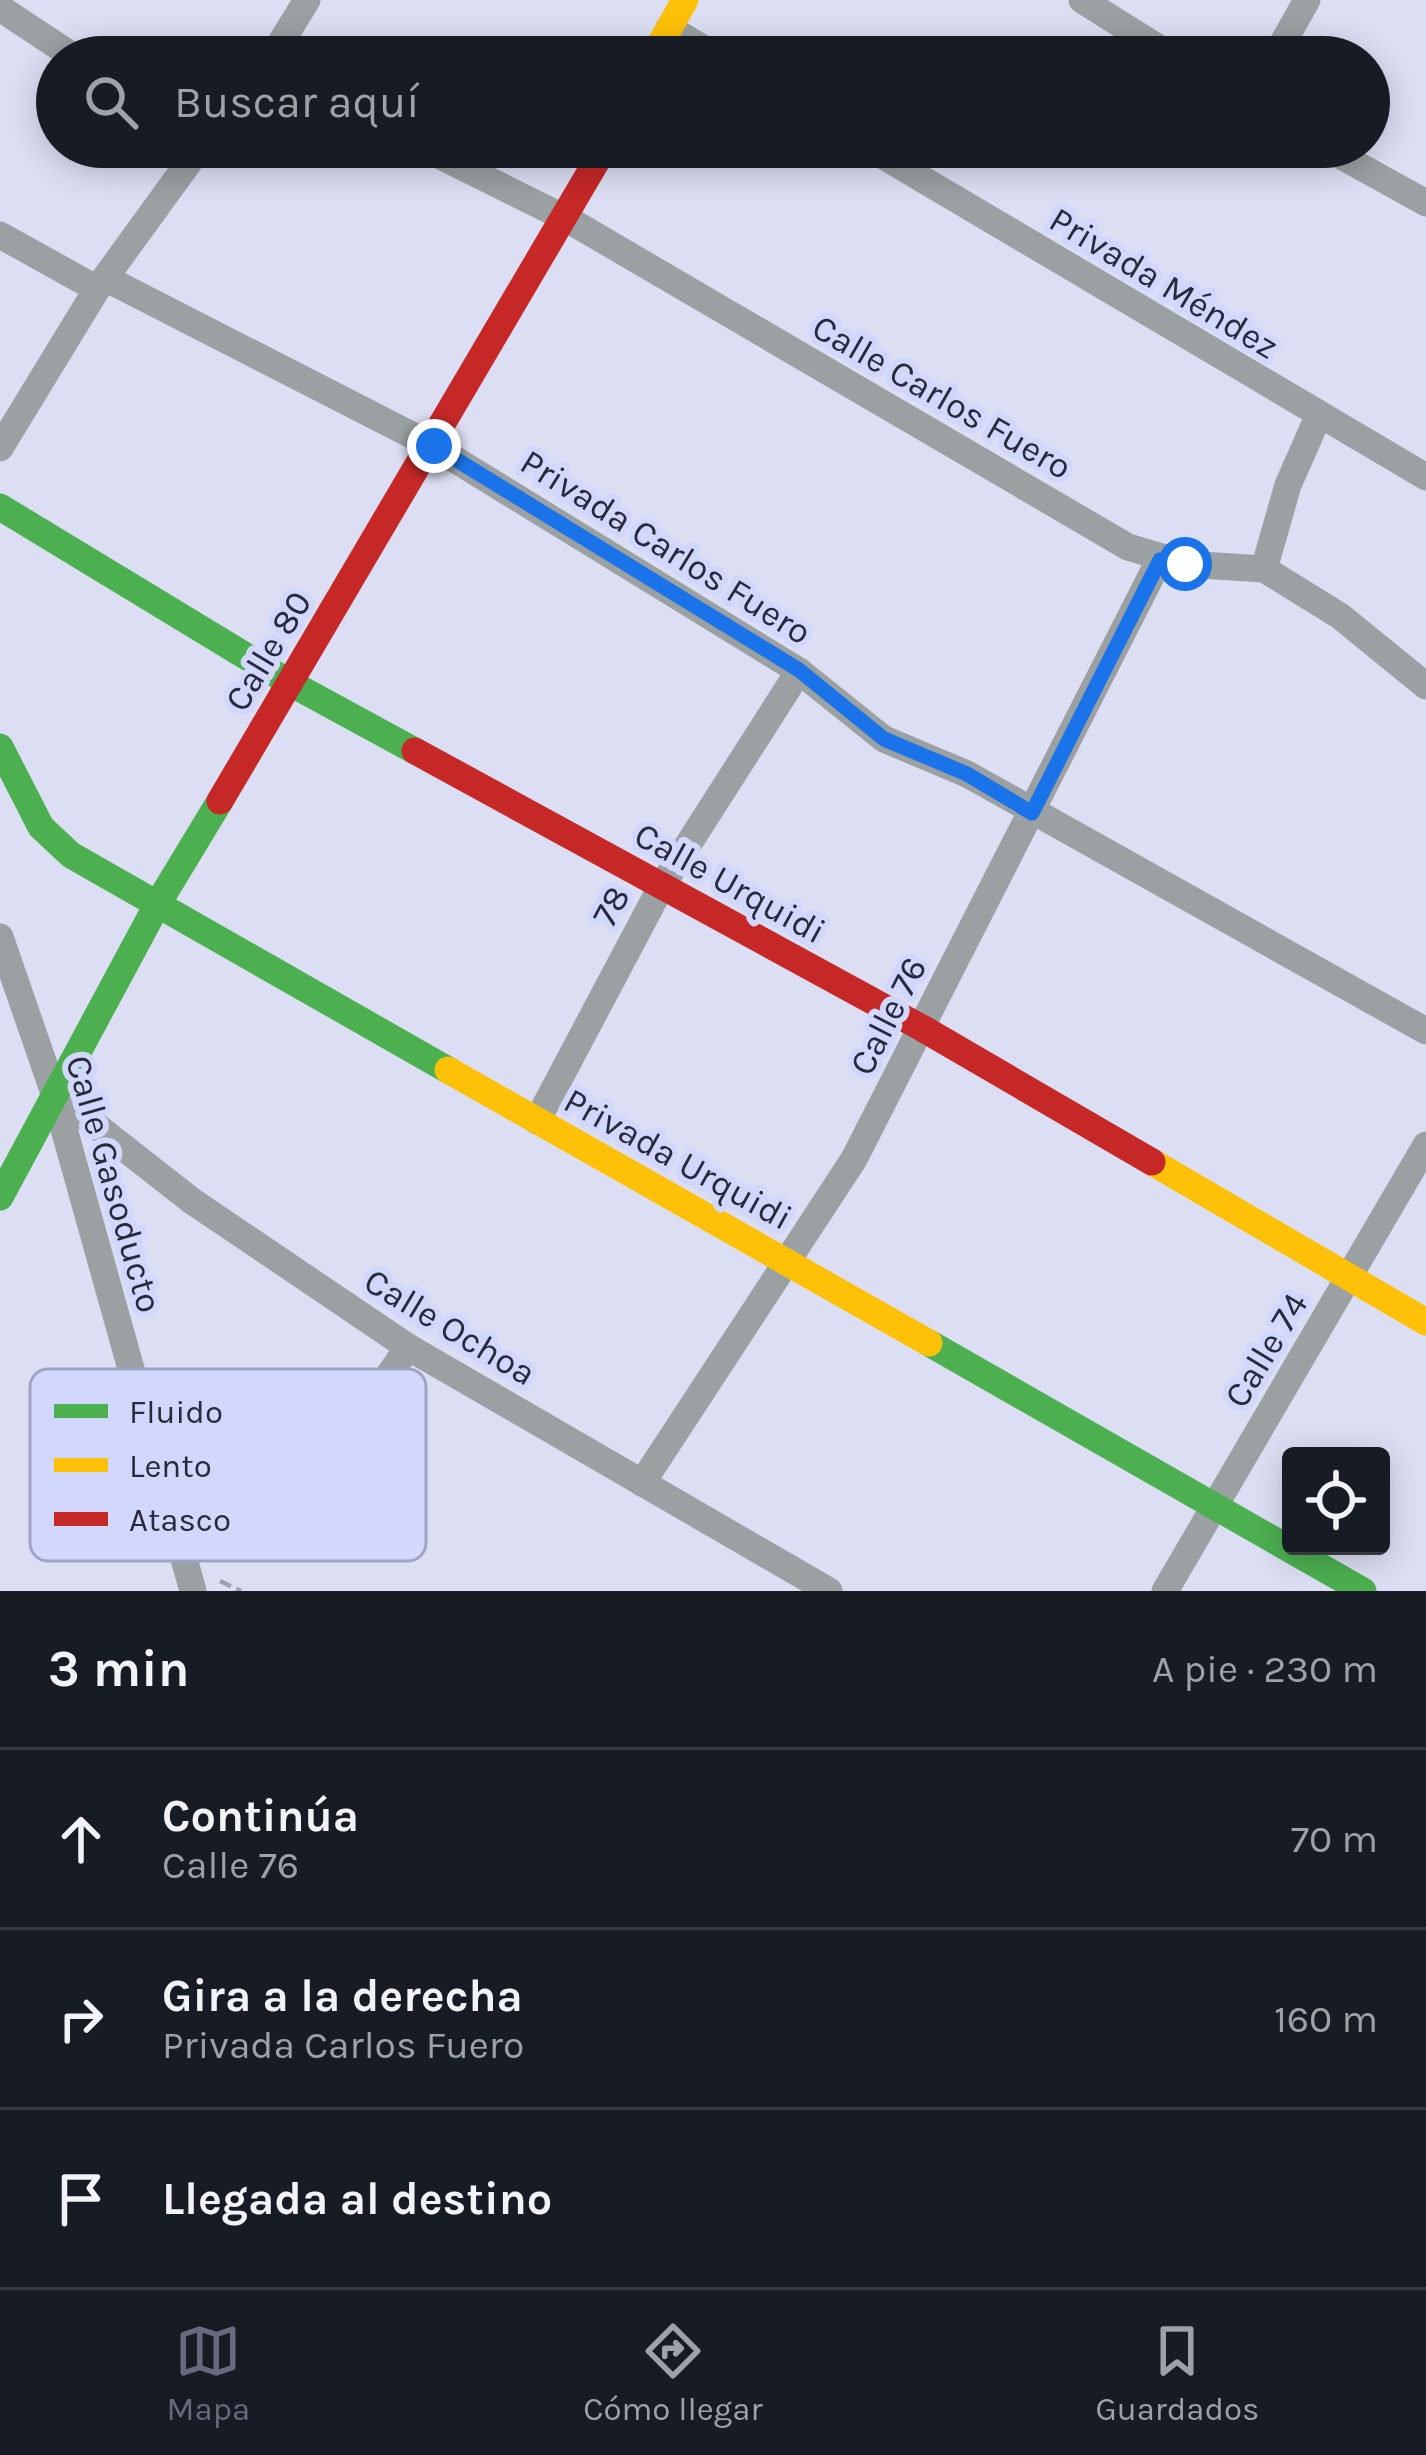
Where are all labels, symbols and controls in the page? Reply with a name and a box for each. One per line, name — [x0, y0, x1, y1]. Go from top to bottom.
search box — [36, 36, 1390, 168]
icon: search — [78, 69, 144, 135]
text: Buscar aquí — [174, 76, 420, 128]
street label: Privada Méndez — [1042, 198, 1286, 368]
street label: Calle Carlos Fuero — [805, 306, 1079, 488]
route end — [407, 419, 461, 473]
street label: Privada Carlos Fuero — [513, 441, 819, 653]
route start — [1158, 537, 1212, 591]
street label: Calle 80 — [216, 583, 320, 719]
street label: Calle Urquidi — [627, 813, 833, 953]
street label: 78 — [583, 879, 639, 933]
street label: Calle 76 — [841, 950, 935, 1082]
street label: Calle Gasoducto — [57, 1051, 171, 1317]
street label: Privada Urquidi — [557, 1079, 799, 1239]
street label: Calle Ochoa — [357, 1260, 543, 1394]
street label: Calle 74 — [1216, 1285, 1316, 1415]
legend — [30, 1369, 426, 1561]
text: Fluido — [129, 1393, 223, 1431]
text: Lento — [129, 1447, 212, 1485]
map controls — [1282, 1447, 1390, 1555]
button: locate — [1282, 1447, 1390, 1555]
text: Atasco — [129, 1501, 231, 1539]
text: 3 min — [48, 1639, 190, 1699]
text: A pie · 230 m — [1152, 1646, 1378, 1692]
text: Continúa — [162, 1790, 359, 1842]
icon: ahead — [48, 1806, 114, 1872]
text: 70 m — [1291, 1816, 1378, 1862]
text: Calle 76 — [162, 1842, 299, 1888]
text: Gira a la derecha — [162, 1970, 523, 2022]
icon: right — [48, 1986, 114, 2052]
text: 160 m — [1274, 1996, 1378, 2042]
text: Privada Carlos Fuero — [162, 2022, 524, 2068]
icon: arrive — [48, 2166, 114, 2232]
text: Llegada al destino — [162, 2173, 552, 2225]
tab: Mapa — [167, 2318, 250, 2428]
tab: Cómo llegar — [583, 2318, 762, 2428]
tab: Guardados — [1095, 2318, 1259, 2428]

